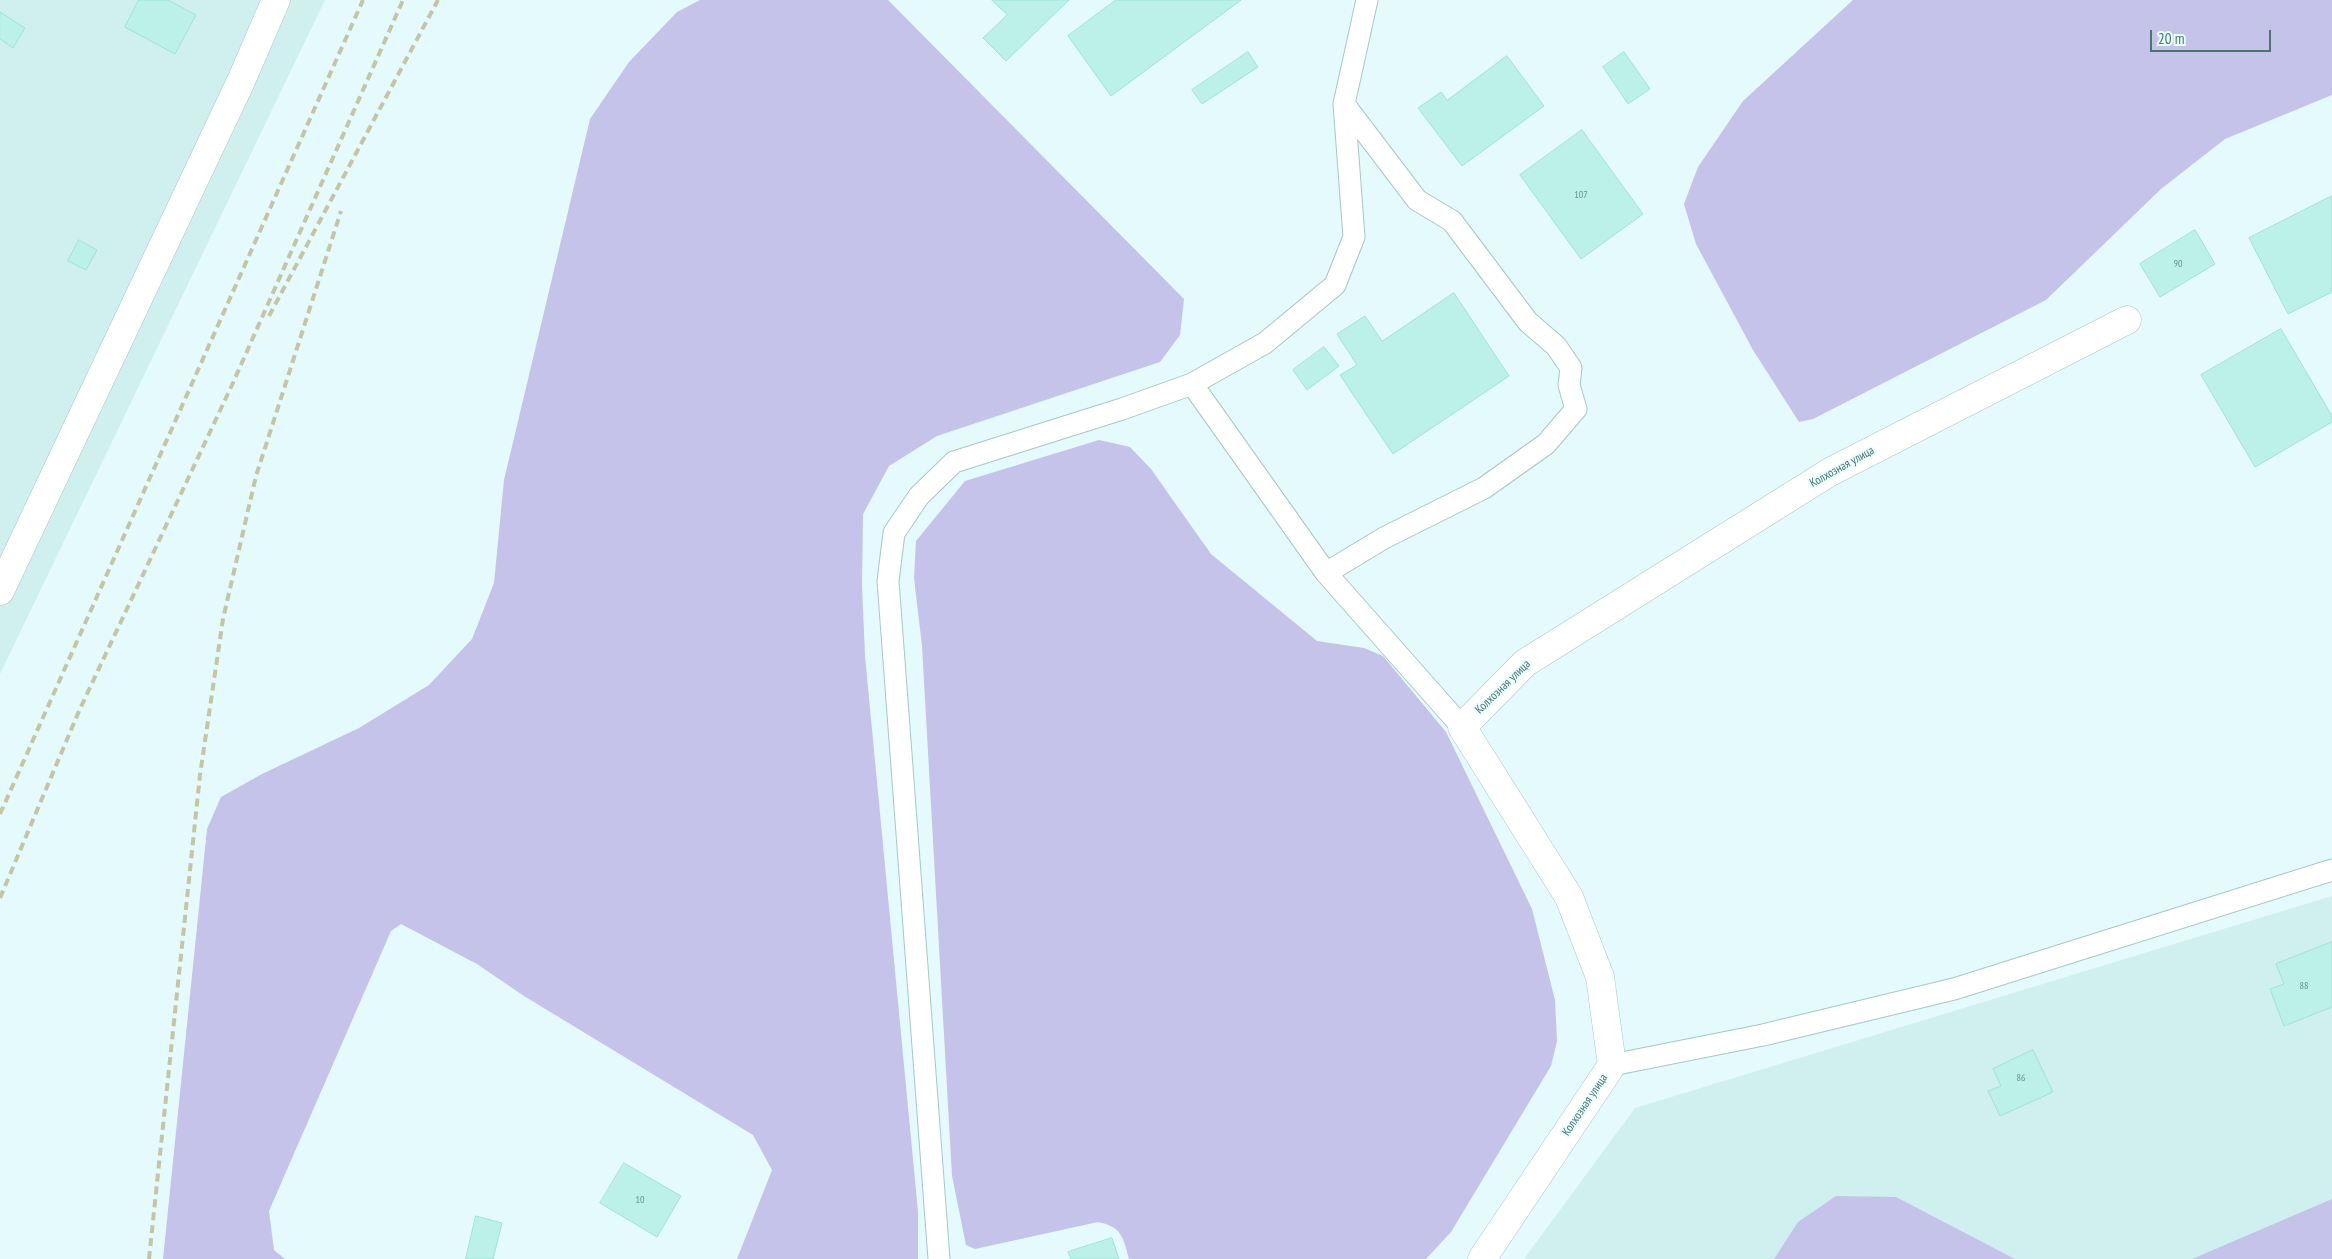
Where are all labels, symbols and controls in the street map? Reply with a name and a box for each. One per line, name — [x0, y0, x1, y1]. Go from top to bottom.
scale bar — [2152, 20, 2273, 52]
text: 20 m — [2158, 29, 2184, 48]
house number: 107 — [1574, 189, 1588, 201]
house number: 90 — [2174, 258, 2182, 270]
street label: Колхозная улица — [1807, 443, 1877, 491]
street label: Колхозная улица — [1472, 657, 1534, 717]
house number: 88 — [2300, 980, 2308, 992]
street label: Колхозная улица — [1559, 1071, 1611, 1139]
house number: 86 — [2017, 1072, 2025, 1084]
house number: 10 — [636, 1194, 644, 1206]

